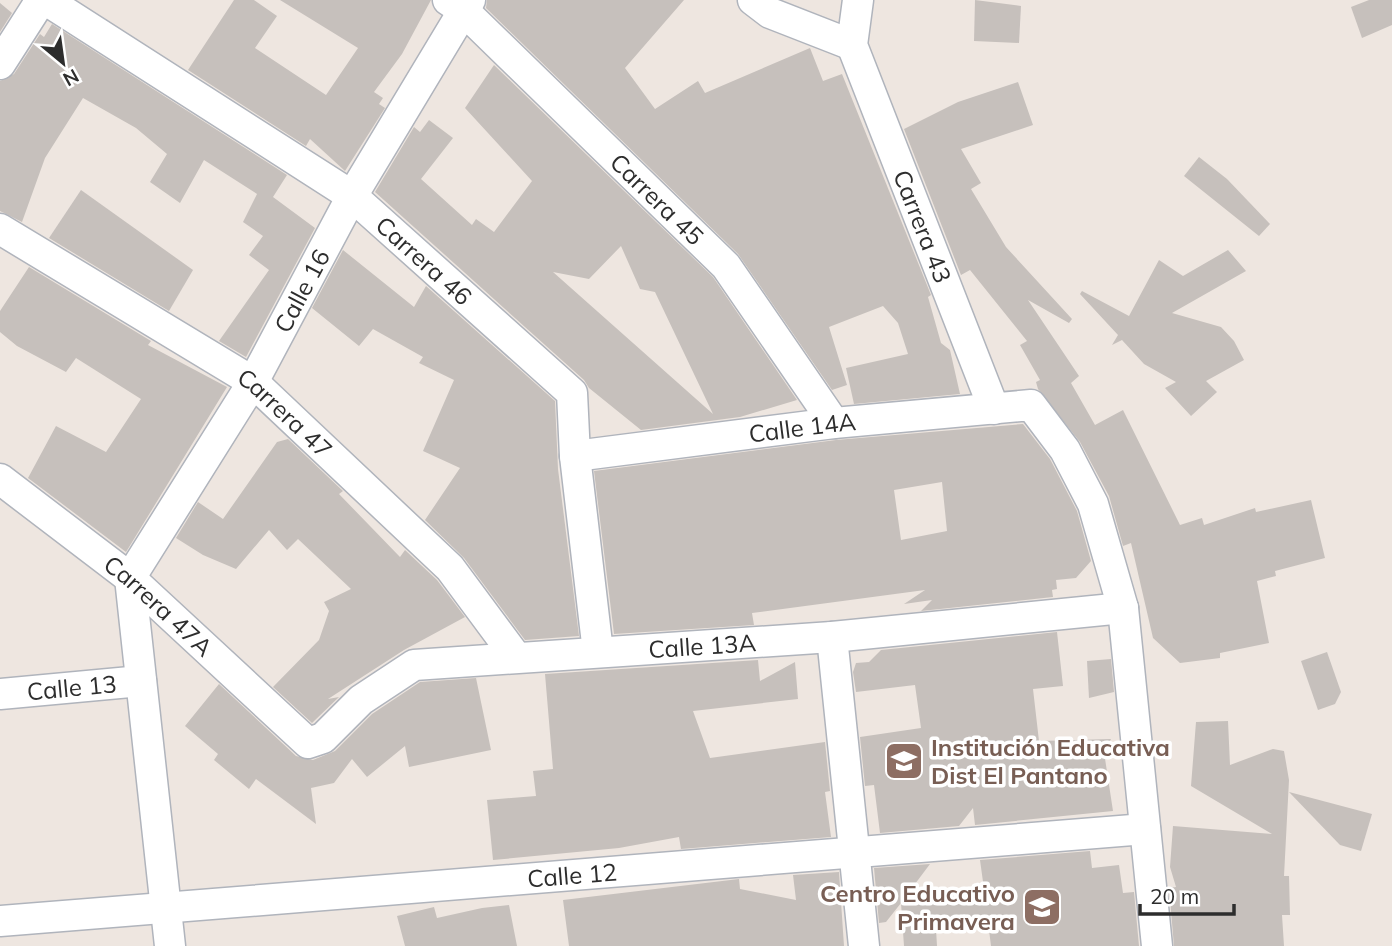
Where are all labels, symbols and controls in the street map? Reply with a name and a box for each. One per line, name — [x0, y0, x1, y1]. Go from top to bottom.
north arrow — [28, 28, 98, 98]
text: N — [59, 64, 83, 92]
street label: Carrera 45 — [604, 147, 710, 251]
street label: Carrera 43 — [887, 165, 958, 287]
street label: Carrera 46 — [370, 210, 478, 311]
street label: Calle 16 — [267, 244, 336, 337]
street label: Carrera 47 — [232, 361, 339, 464]
street label: Calle 14A — [747, 406, 857, 449]
street label: Carrera 47A — [98, 549, 220, 663]
street label: Calle 13A — [647, 627, 757, 664]
street label: Calle 13 — [26, 668, 118, 706]
place label: Institución Educativa Dist El Pantano — [931, 732, 1170, 790]
school or university icon: Institución Educativa Dist El Pantano — [883, 740, 925, 782]
street label: Calle 12 — [526, 856, 618, 894]
scale bar — [1140, 872, 1234, 916]
place label: Centro Educativo Primavera — [820, 878, 1015, 936]
text: 20 m — [1150, 883, 1199, 909]
school or university icon: Centro Educativo Primavera — [1021, 886, 1063, 928]

